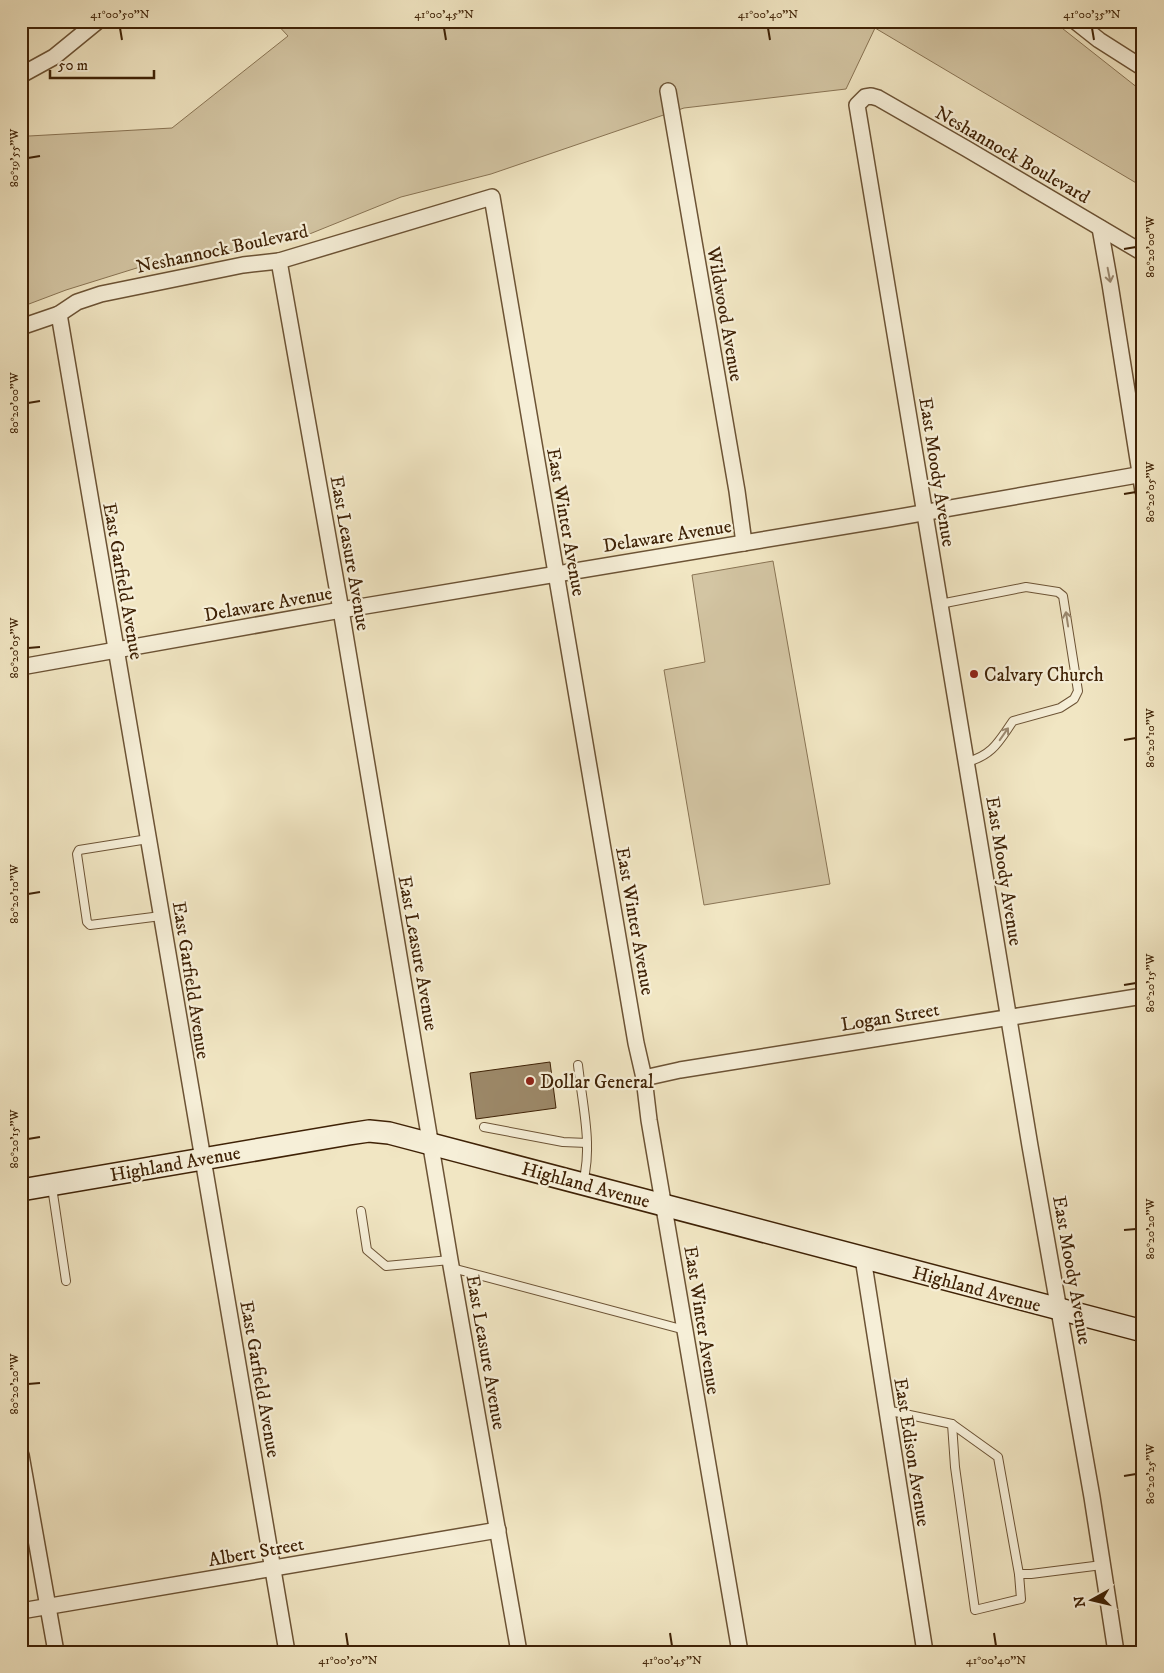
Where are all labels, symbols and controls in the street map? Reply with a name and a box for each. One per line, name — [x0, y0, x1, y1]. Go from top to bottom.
text: 41°00'50"N — [90, 7, 150, 22]
text: 41°00'45"N — [414, 7, 474, 22]
text: 41°00'40"N — [738, 7, 798, 22]
text: 41°00'35"N — [1063, 7, 1121, 22]
scale bar — [50, 48, 154, 80]
text: 50 m — [58, 56, 88, 75]
street label: Neshannock Boulevard — [931, 102, 1094, 209]
text: 80°19'55"W — [7, 128, 22, 187]
text: 80°20'00"W — [1143, 215, 1158, 278]
street label: Neshannock Boulevard — [134, 220, 311, 279]
street label: Wildwood Avenue — [701, 244, 748, 384]
one-way arrow — [1104, 267, 1114, 283]
text: 80°20'00"W — [7, 371, 22, 434]
street label: East Moody Avenue — [913, 396, 960, 549]
street label: East Winter Avenue — [541, 446, 590, 598]
text: 80°20'05"W — [1143, 460, 1158, 523]
street label: East Leasure Avenue — [325, 474, 374, 633]
street label: East Garfield Avenue — [97, 501, 148, 662]
street label: Delaware Avenue — [601, 515, 733, 558]
street label: Delaware Avenue — [202, 582, 334, 627]
one-way arrow — [1062, 612, 1072, 628]
text: 80°20'05"W — [7, 616, 22, 679]
place label: Calvary Church — [984, 664, 1104, 687]
marker: Calvary Church — [968, 668, 980, 680]
text: 80°20'10"W — [1143, 707, 1158, 768]
one-way arrow — [999, 727, 1009, 741]
street label: East Moody Avenue — [980, 795, 1027, 948]
street label: East Winter Avenue — [610, 845, 659, 997]
text: 80°20'10"W — [7, 863, 22, 924]
street label: East Leasure Avenue — [393, 874, 442, 1033]
street label: East Garfield Avenue — [167, 900, 214, 1061]
text: 80°20'15"W — [1143, 953, 1158, 1012]
street label: Logan Street — [839, 998, 941, 1037]
place label: Dollar General — [540, 1071, 654, 1094]
marker: Dollar General — [524, 1075, 536, 1087]
text: 80°20'15"W — [7, 1109, 22, 1168]
street label: Highland Avenue — [108, 1142, 242, 1187]
street label: Highland Avenue — [519, 1157, 652, 1214]
street label: East Moody Avenue — [1047, 1194, 1096, 1347]
text: 80°20'20"W — [1143, 1197, 1158, 1260]
street label: East Winter Avenue — [678, 1244, 725, 1396]
street label: Highland Avenue — [910, 1261, 1043, 1318]
street label: East Leasure Avenue — [461, 1273, 510, 1432]
street label: East Garfield Avenue — [234, 1299, 285, 1460]
text: 80°20'20"W — [7, 1352, 22, 1415]
street label: East Edison Avenue — [888, 1376, 935, 1528]
text: 80°20'25"W — [1143, 1443, 1158, 1504]
street label: Albert Street — [207, 1533, 306, 1572]
north arrow — [1066, 1576, 1116, 1626]
text: N — [1070, 1594, 1090, 1609]
text: 41°00'50"N — [318, 1653, 378, 1668]
text: 41°00'45"N — [642, 1653, 702, 1668]
text: 41°00'40"N — [966, 1653, 1026, 1668]

